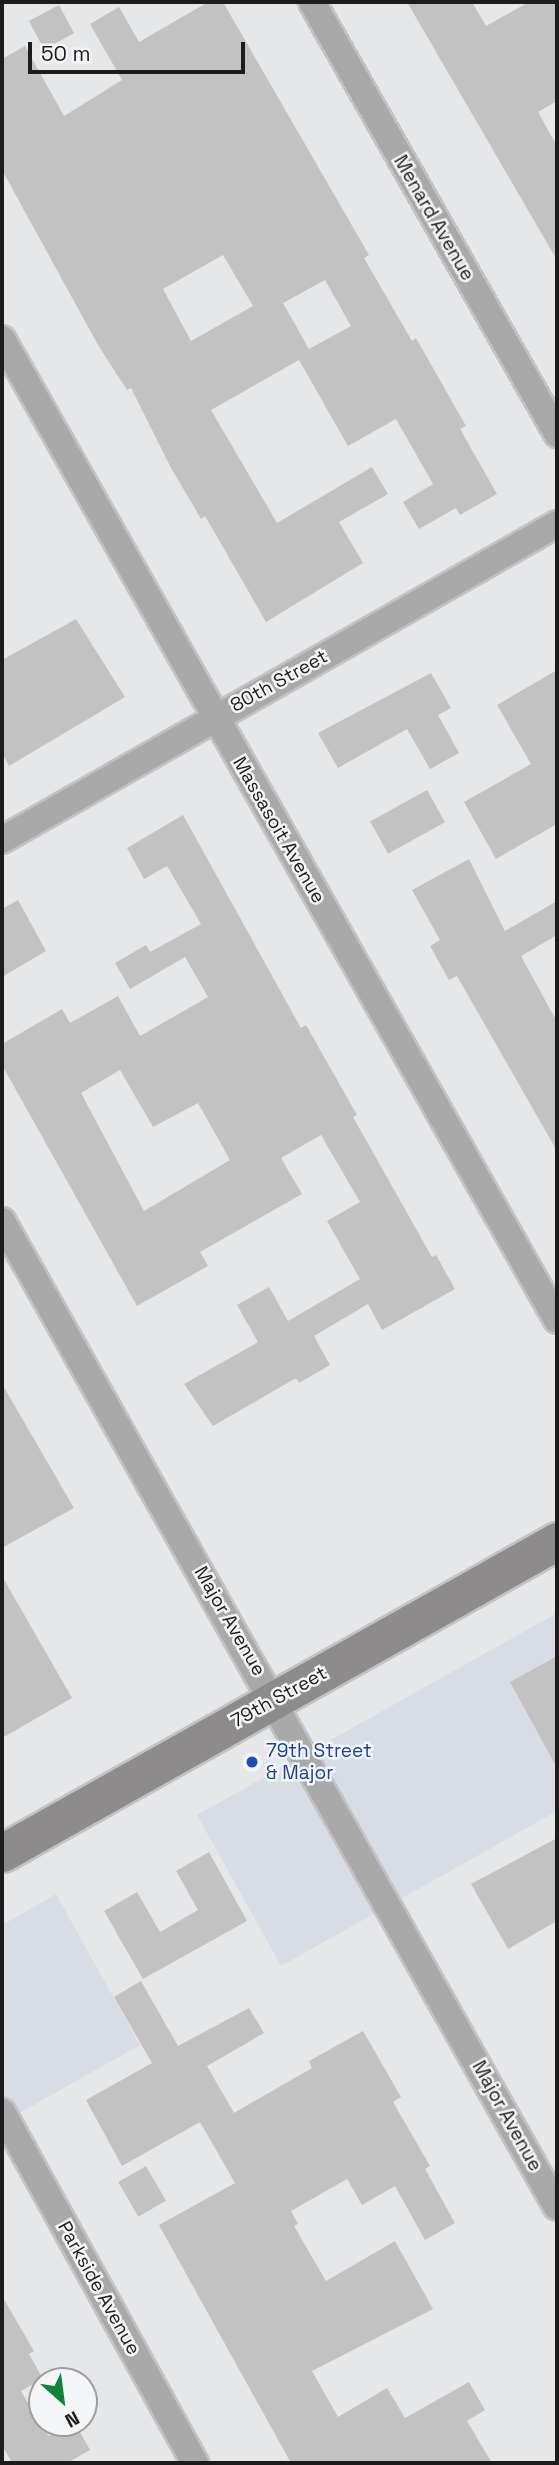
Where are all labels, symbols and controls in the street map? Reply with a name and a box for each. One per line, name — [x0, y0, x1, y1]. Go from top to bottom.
scale bar — [32, 28, 248, 72]
text: 50 m — [41, 40, 91, 67]
street label: Menard Avenue — [389, 151, 479, 285]
street label: 80th Street — [227, 645, 331, 717]
street label: Massasoit Avenue — [228, 753, 330, 907]
street label: Major Avenue — [189, 1562, 271, 1680]
street label: 79th Street — [227, 1661, 331, 1733]
place label: 79th Street & Major — [266, 1740, 372, 1784]
marker: 79th Street & Major — [244, 1754, 260, 1770]
street label: Major Avenue — [467, 2057, 547, 2175]
street label: Parkside Avenue — [53, 2217, 145, 2359]
north arrow — [28, 2367, 98, 2437]
text: N — [61, 2405, 84, 2433]

